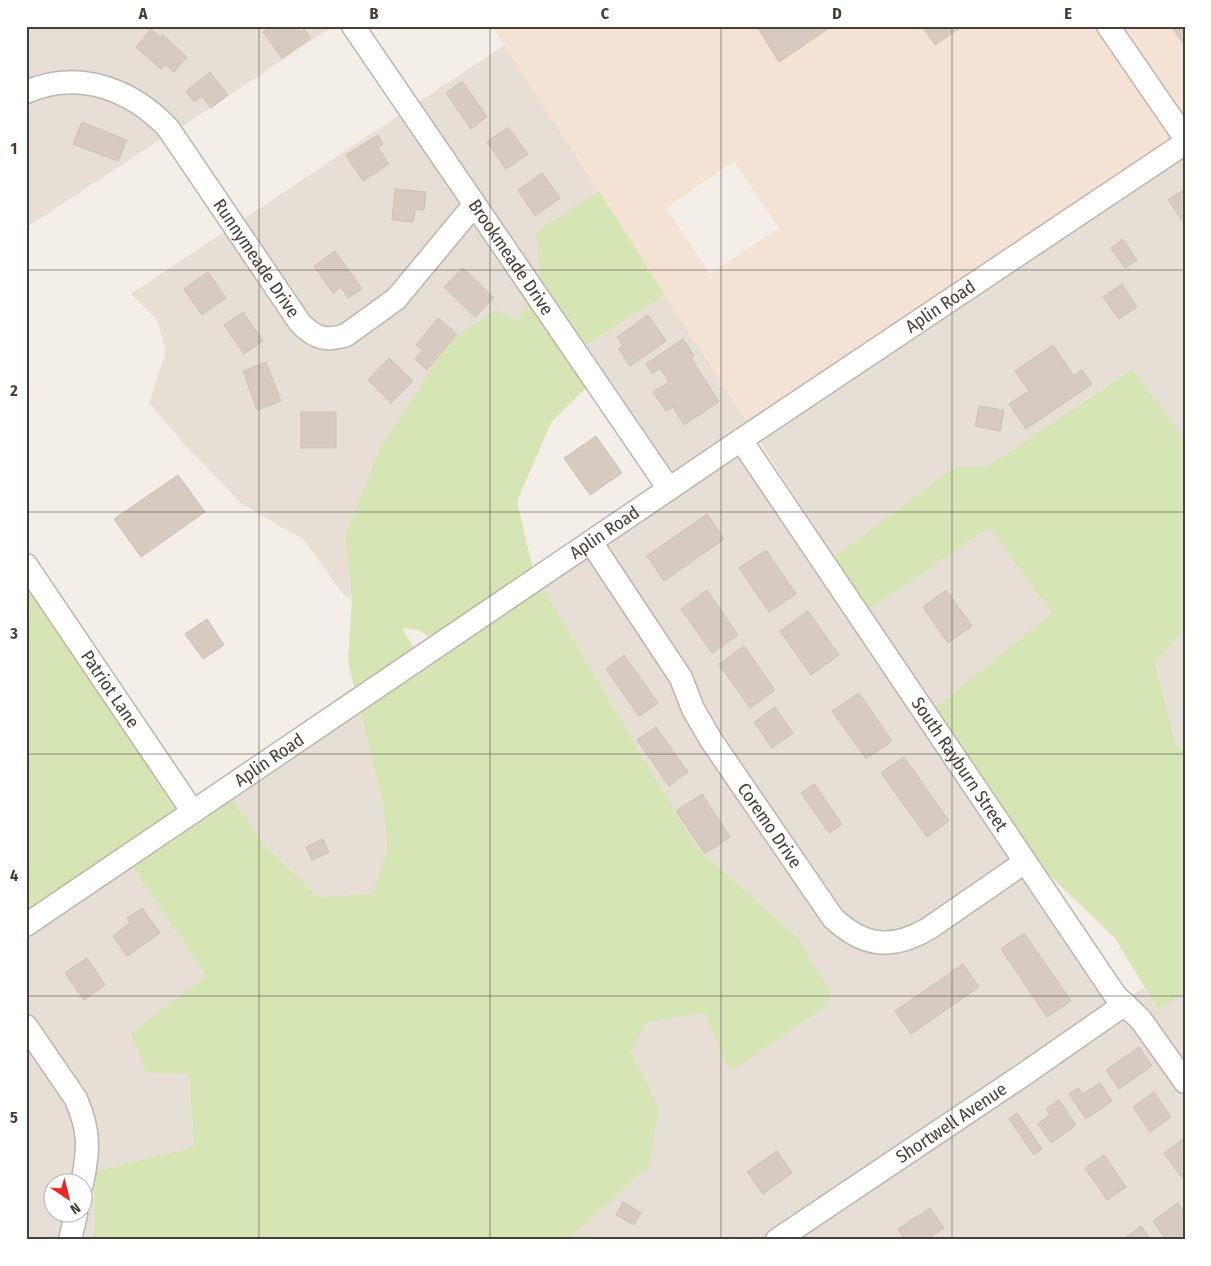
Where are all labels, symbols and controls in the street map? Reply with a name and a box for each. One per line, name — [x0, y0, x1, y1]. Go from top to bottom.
text: A — [138, 4, 148, 23]
text: B — [370, 4, 379, 23]
text: C — [601, 4, 610, 23]
text: D — [832, 4, 842, 23]
text: E — [1064, 4, 1072, 23]
text: 1 — [11, 139, 17, 158]
street label: Runnymeade Drive — [208, 195, 304, 322]
street label: Brookmeade Drive — [464, 195, 558, 319]
street label: Aplin Road — [901, 275, 980, 338]
text: 2 — [9, 381, 18, 400]
street label: Aplin Road — [565, 501, 644, 564]
text: 3 — [9, 624, 18, 643]
street label: Patriot Lane — [76, 646, 144, 732]
street label: South Rayburn Street — [907, 693, 1013, 836]
street label: Aplin Road — [230, 729, 308, 791]
street label: Coremo Drive — [733, 779, 807, 873]
text: 4 — [10, 866, 18, 885]
street label: Shortwell Avenue — [892, 1078, 1011, 1168]
text: 5 — [10, 1108, 18, 1127]
north arrow — [42, 1174, 92, 1224]
text: N — [67, 1199, 83, 1218]

